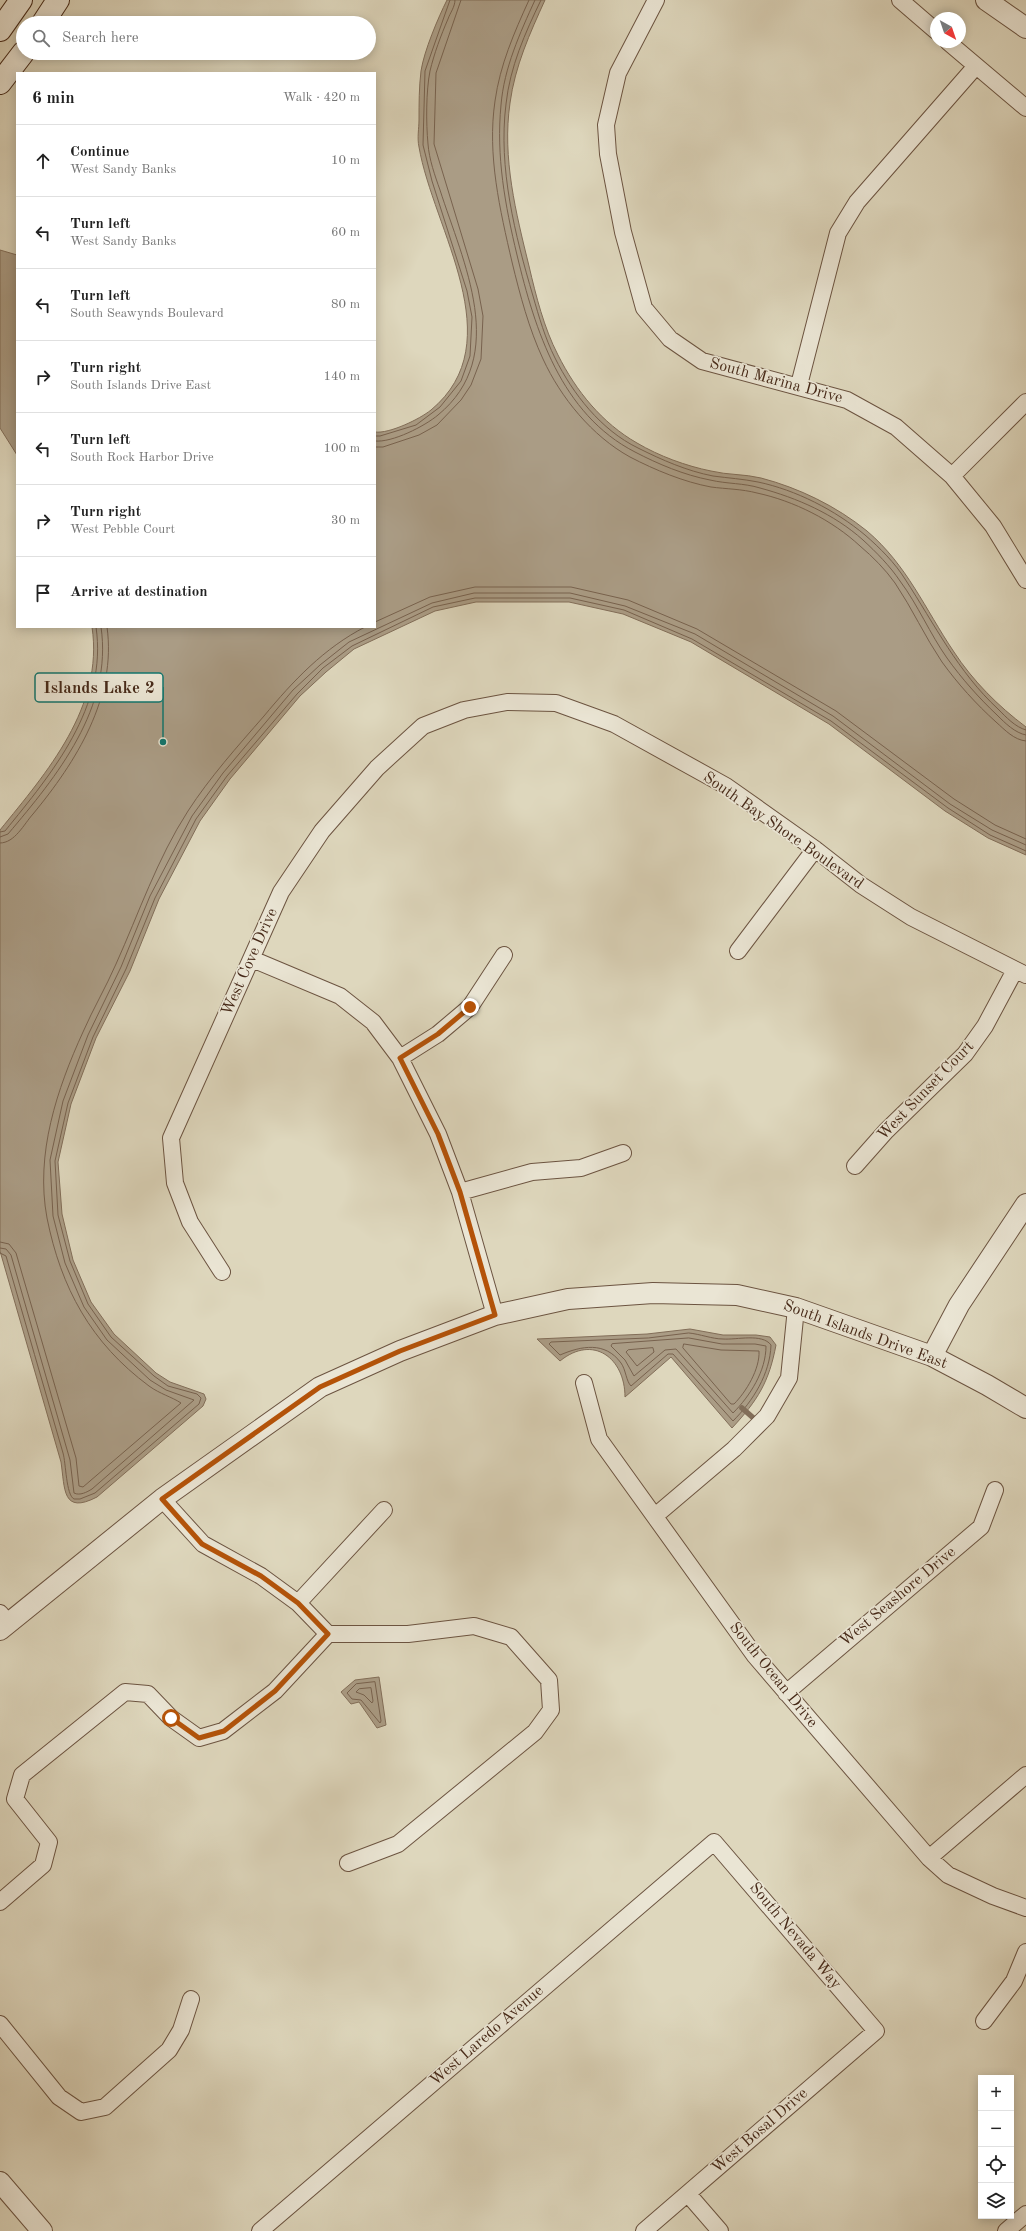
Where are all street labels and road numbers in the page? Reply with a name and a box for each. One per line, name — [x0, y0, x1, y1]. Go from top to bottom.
street label: South Marina Drive — [708, 356, 844, 406]
street label: South Bay Shore Boulevard — [700, 769, 866, 893]
street label: West Cove Drive — [219, 906, 281, 1018]
street label: West Sunset Court — [875, 1038, 977, 1144]
street label: South Islands Drive East — [781, 1298, 950, 1372]
street label: West Seashore Drive — [837, 1544, 959, 1650]
street label: South Ocean Drive — [726, 1619, 820, 1731]
street label: South Nevada Way — [746, 1880, 844, 1993]
street label: West Laredo Avenue — [427, 1983, 547, 2089]
street label: West Bosal Drive — [709, 2085, 811, 2177]

